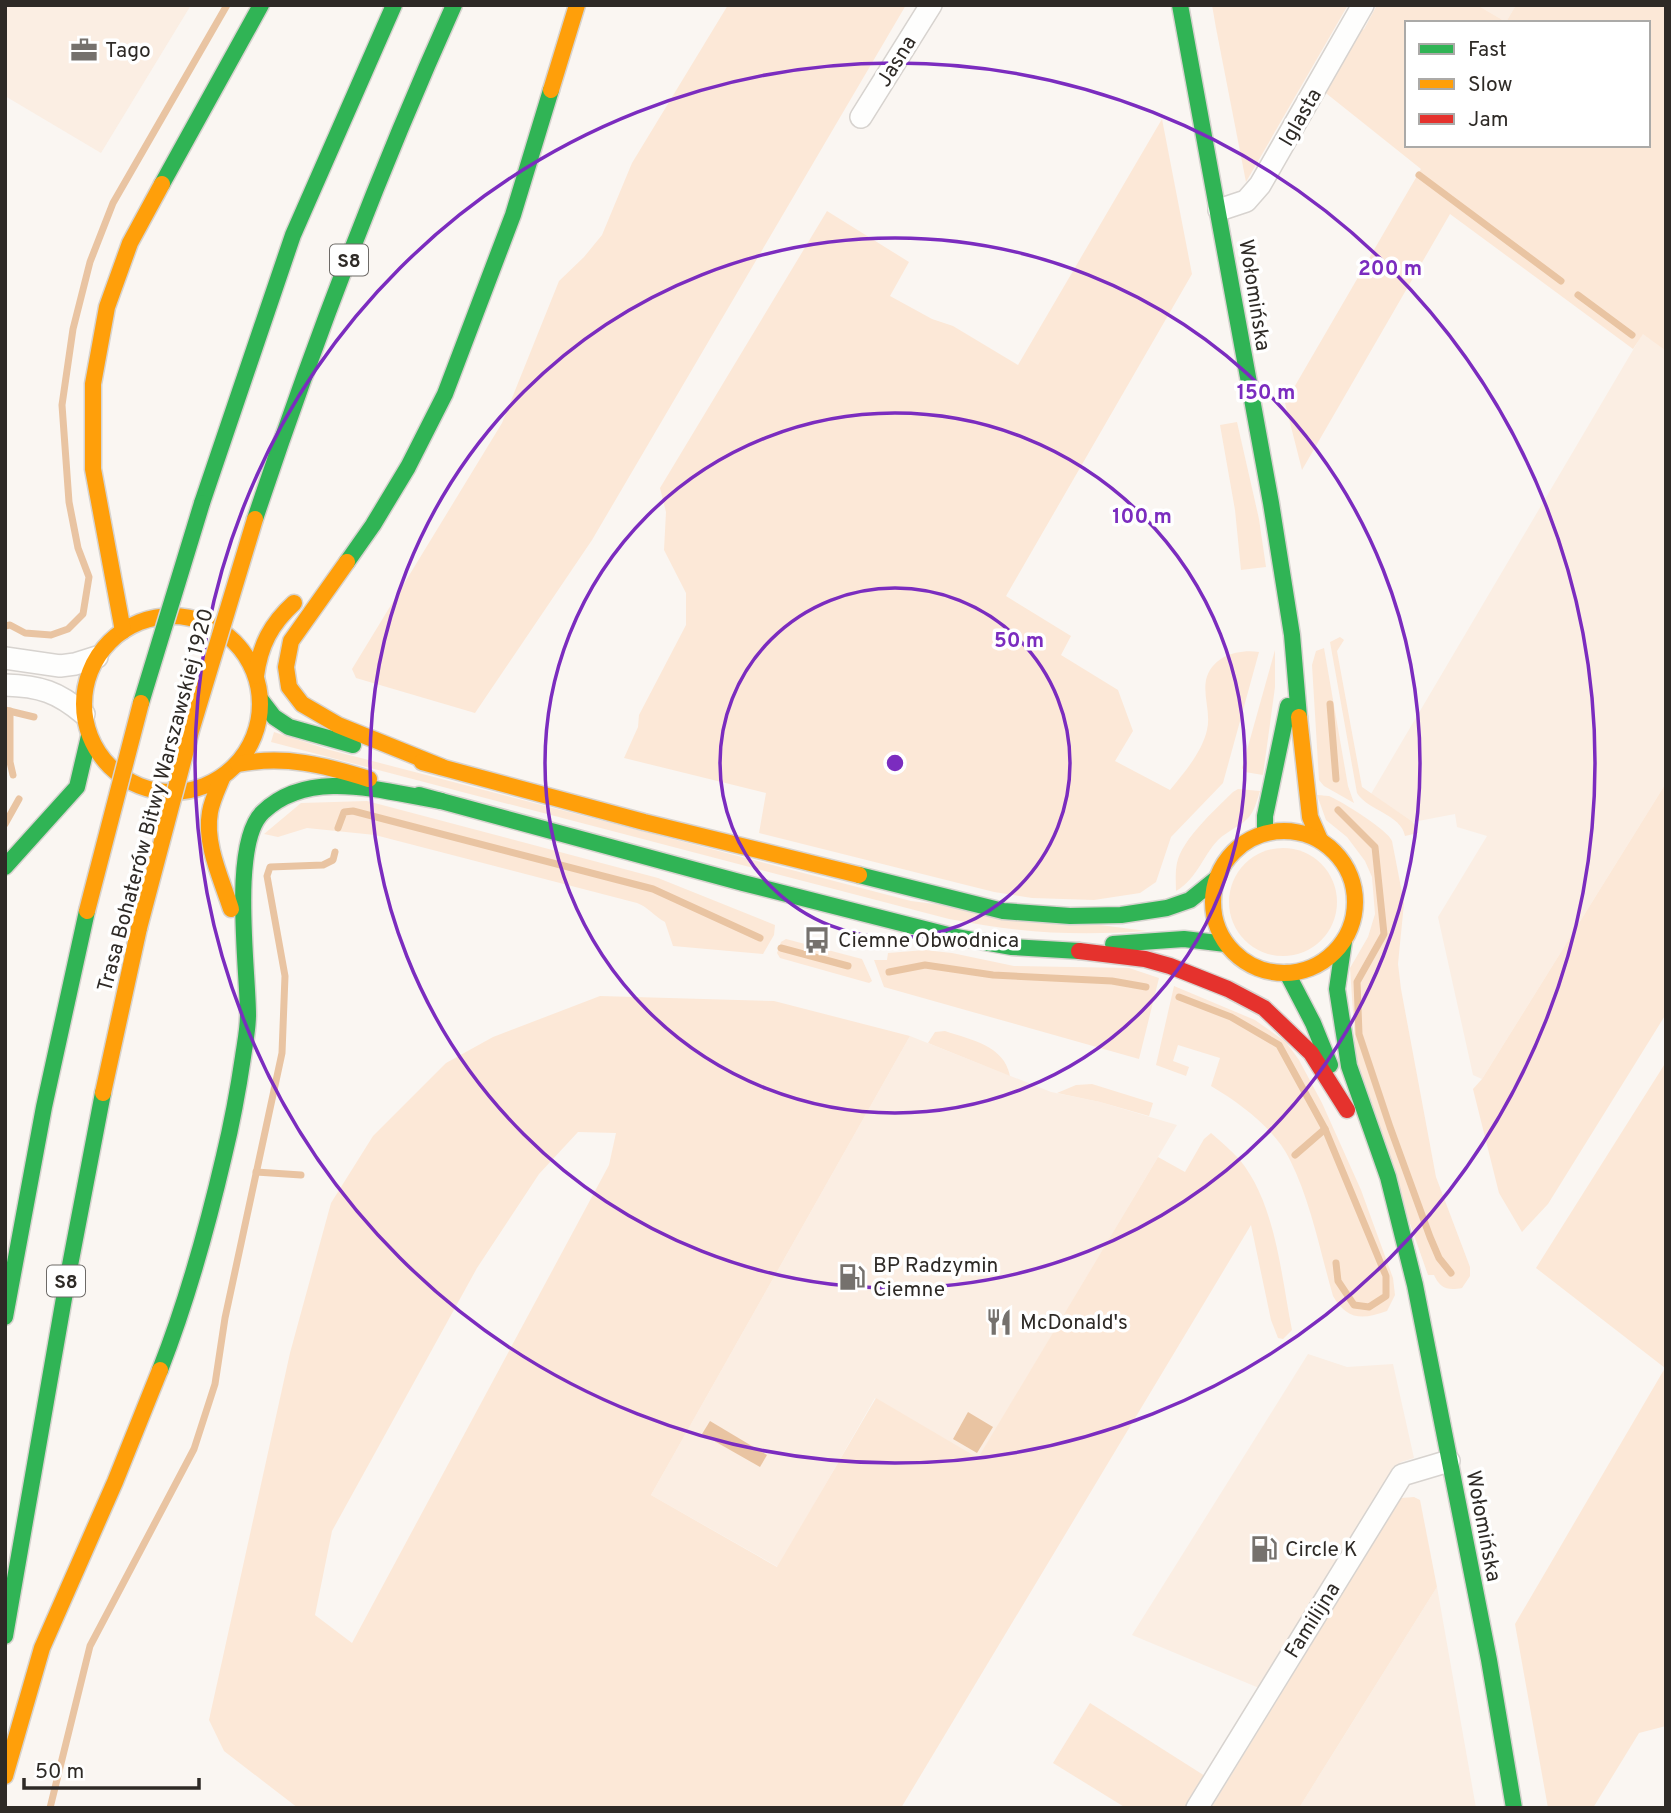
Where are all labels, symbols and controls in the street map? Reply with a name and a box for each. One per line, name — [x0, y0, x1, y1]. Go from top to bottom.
legend — [1405, 21, 1650, 147]
street label: Jasna — [871, 31, 923, 92]
office icon: Tago — [69, 35, 99, 65]
text: Fast — [1468, 37, 1507, 64]
place label: Tago — [105, 38, 151, 65]
text: Slow — [1468, 72, 1513, 99]
street label: Iglasta — [1274, 84, 1329, 152]
text: Jam — [1468, 107, 1509, 134]
street label: Wołomińska — [1231, 238, 1276, 353]
road number: S8 — [330, 244, 368, 276]
text: 200 m — [1358, 256, 1422, 283]
text: 150 m — [1237, 380, 1295, 407]
text: 100 m — [1112, 504, 1172, 531]
street label: Trasa Bohaterów Bitwy Warszawskiej 1920 — [92, 606, 221, 995]
text: 50 m — [994, 628, 1044, 655]
centre of rings — [883, 751, 907, 775]
bus stop icon: Ciemne Obwodnica — [802, 925, 832, 955]
place label: Ciemne Obwodnica — [838, 928, 1019, 955]
place label: BP Radzymin Ciemne — [873, 1253, 998, 1304]
fuel station icon: BP Radzymin Ciemne — [837, 1262, 867, 1292]
road number: S8 — [47, 1266, 85, 1296]
restaurant icon: McDonald's — [984, 1307, 1014, 1337]
place label: McDonald's — [1020, 1310, 1128, 1337]
street label: Wołomińska — [1459, 1468, 1507, 1584]
fuel station icon: Circle K — [1249, 1534, 1279, 1564]
place label: Circle K — [1285, 1537, 1358, 1564]
street label: Familijna — [1279, 1578, 1347, 1664]
scale bar — [24, 1746, 200, 1790]
text: 50 m — [35, 1759, 84, 1786]

